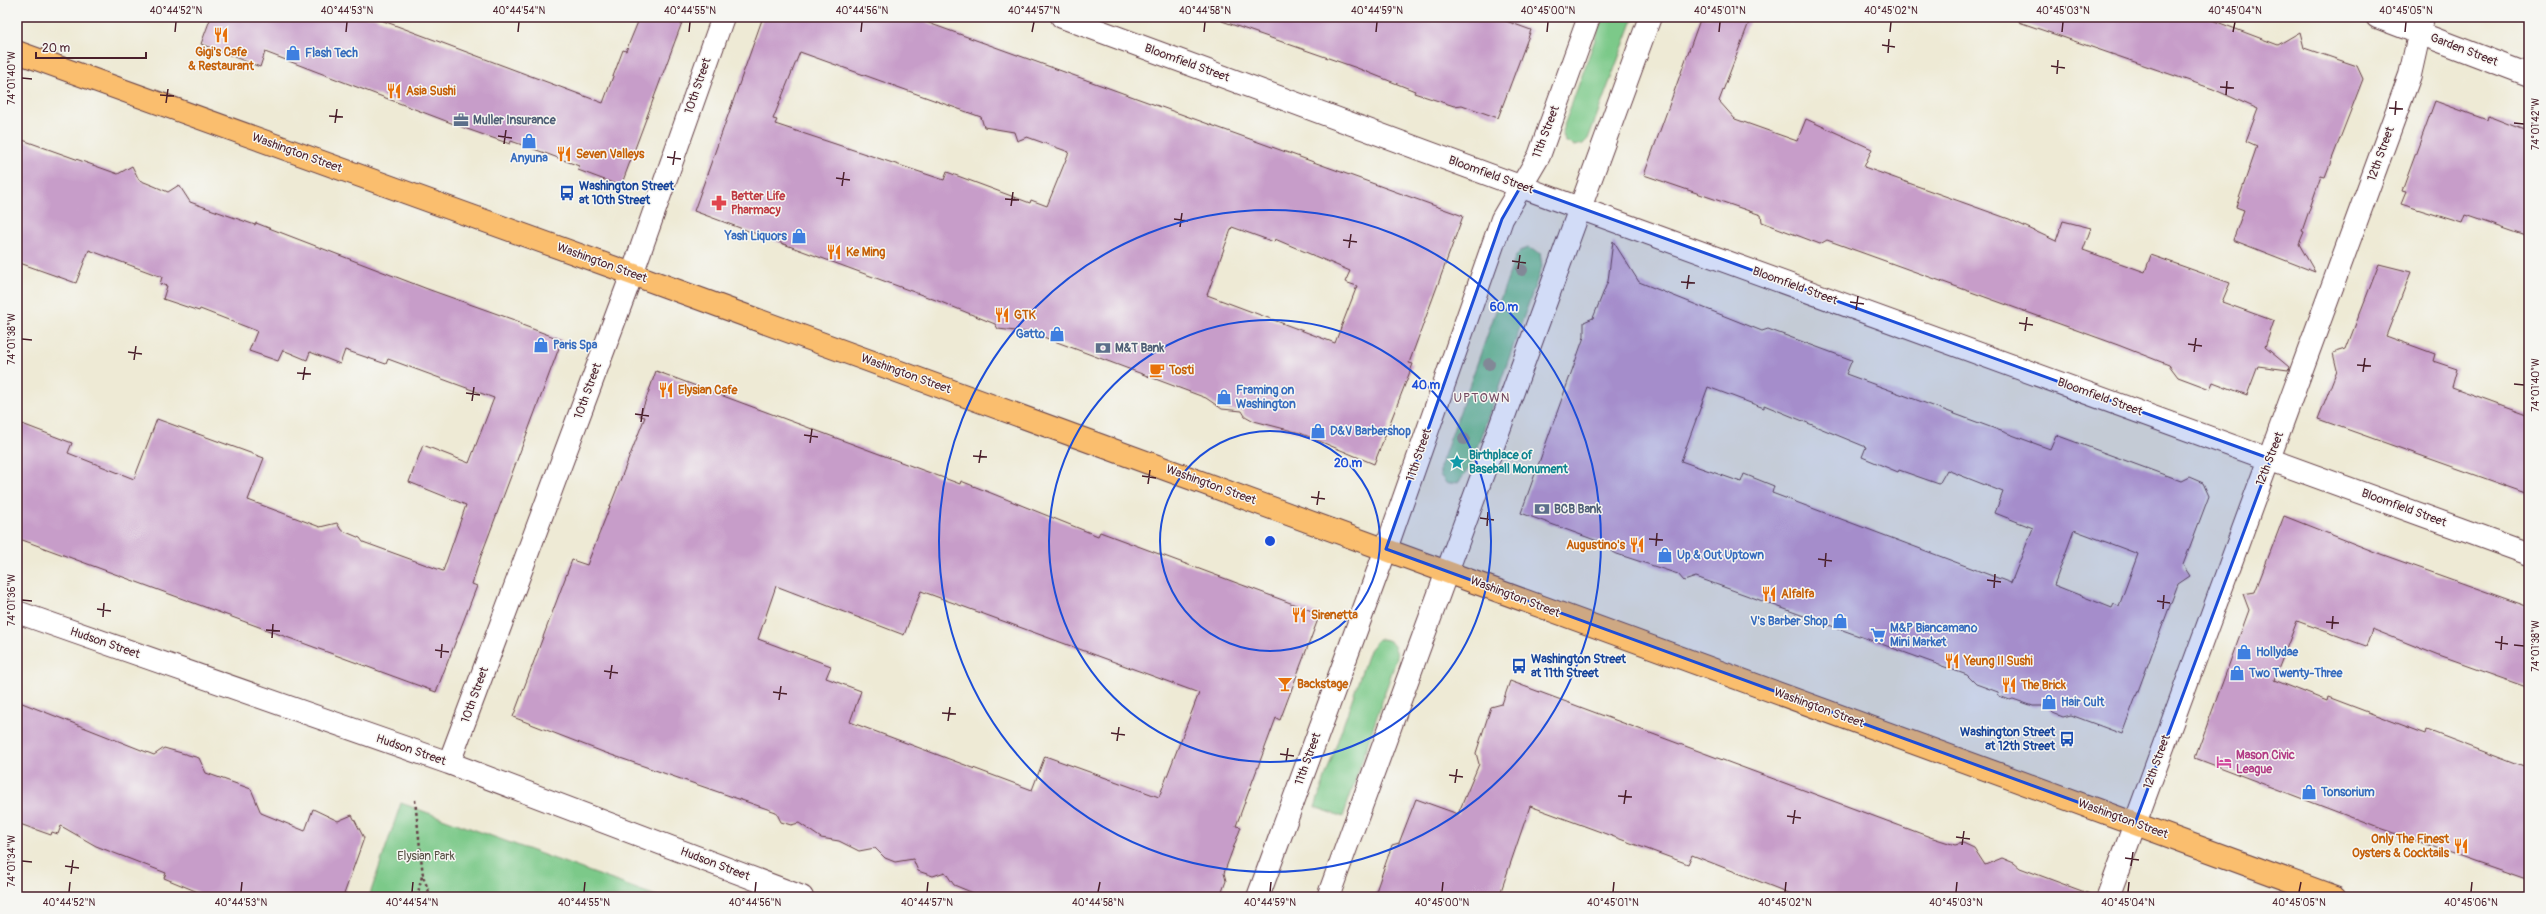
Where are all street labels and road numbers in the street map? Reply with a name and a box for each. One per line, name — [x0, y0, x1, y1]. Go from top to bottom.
street label: Garden Street — [2428, 30, 2500, 70]
street label: Bloomfield Street — [1142, 41, 1232, 85]
street label: 10th Street — [681, 56, 715, 116]
street label: 11th Street — [1529, 103, 1563, 160]
street label: 12th Street — [2364, 124, 2398, 183]
street label: Washington Street — [250, 130, 344, 176]
street label: Bloomfield Street — [1446, 153, 1536, 197]
street label: Washington Street — [555, 240, 649, 286]
street label: Bloomfield Street — [1750, 264, 1840, 308]
street label: Washington Street — [859, 351, 953, 397]
street label: 10th Street — [571, 361, 605, 421]
street label: Bloomfield Street — [2055, 375, 2145, 419]
street label: 11th Street — [1403, 426, 1435, 483]
street label: 12th Street — [2253, 430, 2287, 488]
street label: Washington Street — [1164, 462, 1258, 508]
street label: Bloomfield Street — [2359, 486, 2449, 530]
street label: Washington Street — [1468, 573, 1562, 621]
street label: Hudson Street — [68, 624, 142, 662]
street label: 10th Street — [458, 665, 492, 725]
street label: Washington Street — [1772, 685, 1866, 731]
street label: 11th Street — [1292, 730, 1325, 787]
street label: Hudson Street — [374, 731, 448, 769]
street label: 12th Street — [2140, 732, 2174, 791]
street label: Washington Street — [2076, 796, 2170, 842]
street label: Hudson Street — [678, 844, 752, 884]

